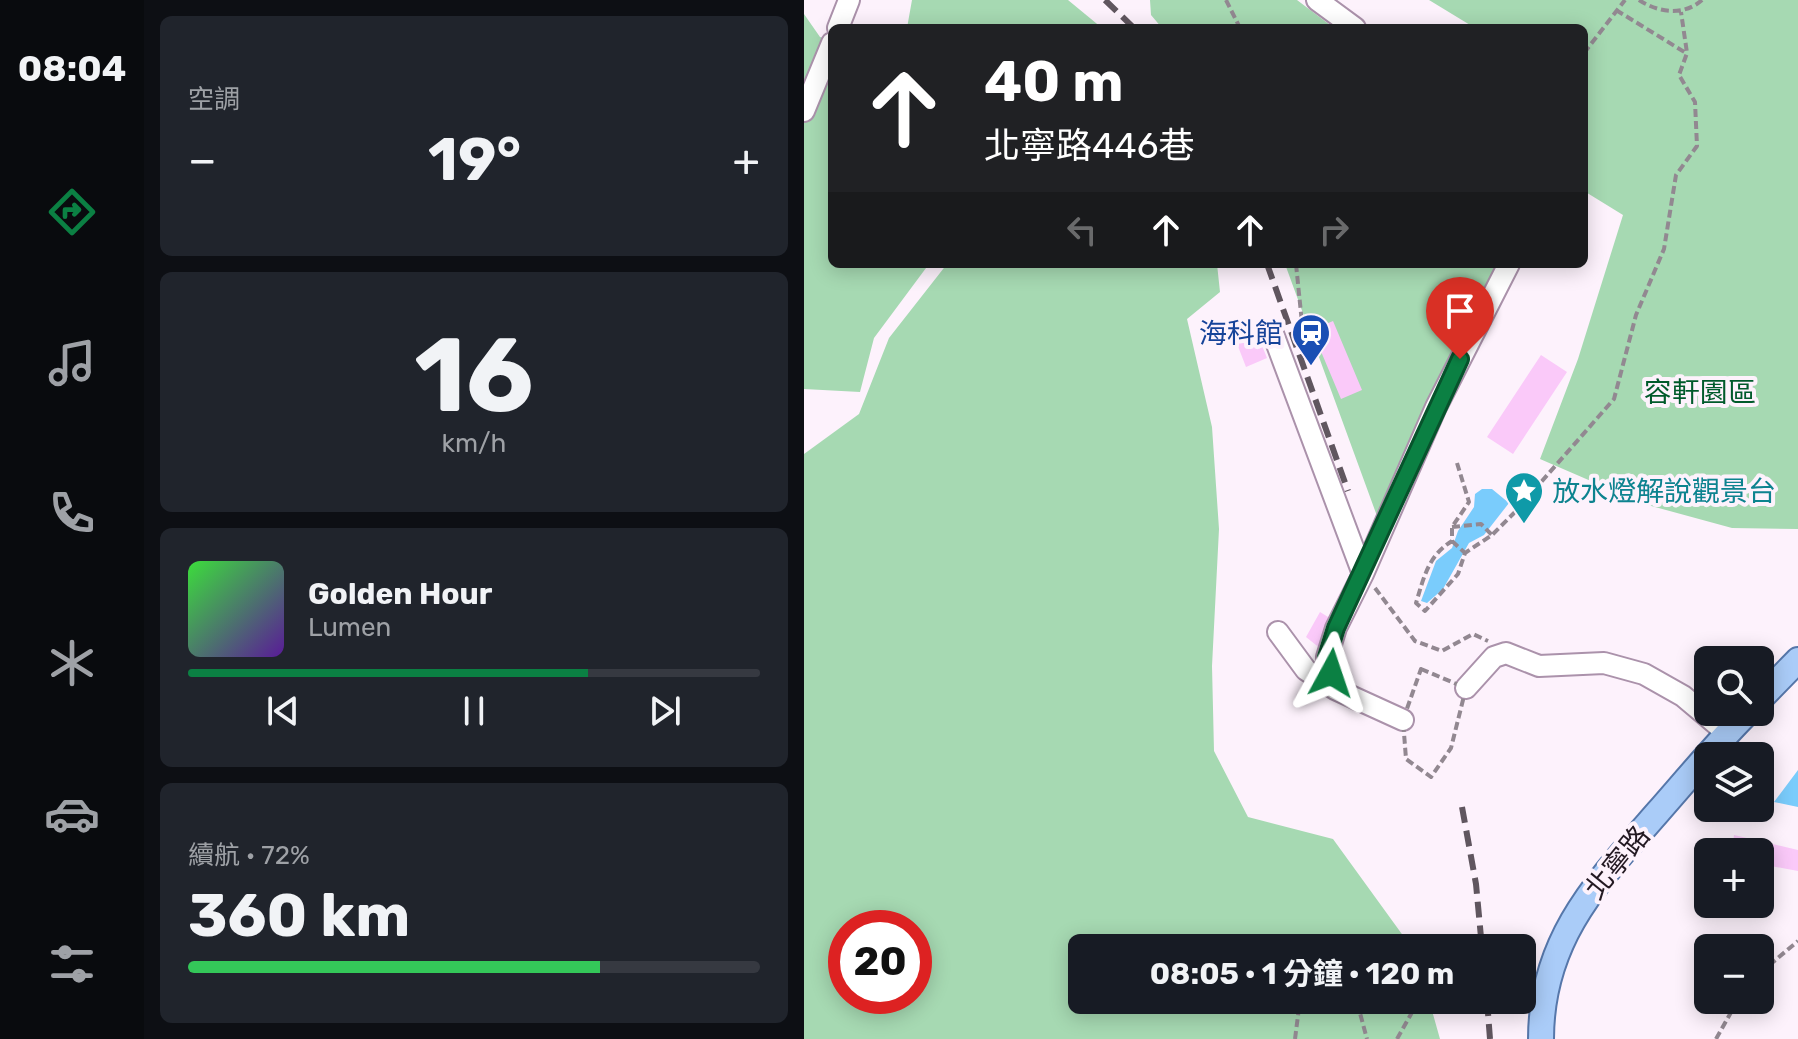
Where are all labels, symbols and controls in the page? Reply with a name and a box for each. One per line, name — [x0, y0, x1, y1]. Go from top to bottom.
text: 08:04 — [18, 47, 126, 90]
text: 40 m — [984, 49, 1124, 115]
icon: ahead — [852, 56, 956, 160]
text: 空調 — [188, 84, 240, 115]
text: 19° — [428, 124, 521, 195]
text: 北寧路446巷 — [984, 124, 1194, 167]
text: − — [188, 134, 217, 186]
text: + — [733, 134, 760, 186]
icon: directions — [44, 184, 100, 240]
icon: left — [1060, 208, 1104, 252]
icon: ahead — [1144, 208, 1188, 252]
icon: ahead — [1228, 208, 1272, 252]
icon: right — [1312, 208, 1356, 252]
pin — [1426, 277, 1494, 359]
icon: arrive — [1438, 289, 1482, 333]
station icon: 海科館 — [1290, 312, 1332, 367]
text: 16 — [414, 314, 534, 437]
place label: 海科館 — [1199, 317, 1283, 350]
icon: music — [44, 335, 100, 391]
park label: 容軒園區 — [1644, 376, 1756, 409]
text: km/h — [442, 428, 506, 459]
place icon: 放水燈解說觀景台 — [1503, 470, 1545, 525]
place label: 放水燈解說觀景台 — [1552, 475, 1776, 508]
icon: phone — [44, 485, 100, 541]
text: Golden Hour — [308, 576, 492, 612]
text: Lumen — [308, 612, 391, 643]
position arrow — [1289, 631, 1373, 715]
icon: climate — [44, 635, 100, 691]
map controls — [1694, 646, 1774, 1014]
button: search — [1694, 646, 1774, 726]
icon: previous — [261, 689, 305, 733]
icon: pause — [452, 689, 496, 733]
icon: next — [643, 689, 687, 733]
button: layers — [1694, 742, 1774, 822]
icon: car — [44, 786, 100, 842]
street label: 北寧路 — [1578, 819, 1657, 905]
button: + — [1694, 838, 1774, 918]
text: 續航 · 72% — [188, 840, 310, 871]
text: 360 km — [188, 880, 410, 951]
speed limit sign: 20 — [828, 910, 932, 1014]
button: − — [1694, 934, 1774, 1014]
icon: filters — [44, 936, 100, 992]
text: 08:05 · 1 分鐘 · 120 m — [1150, 956, 1454, 992]

